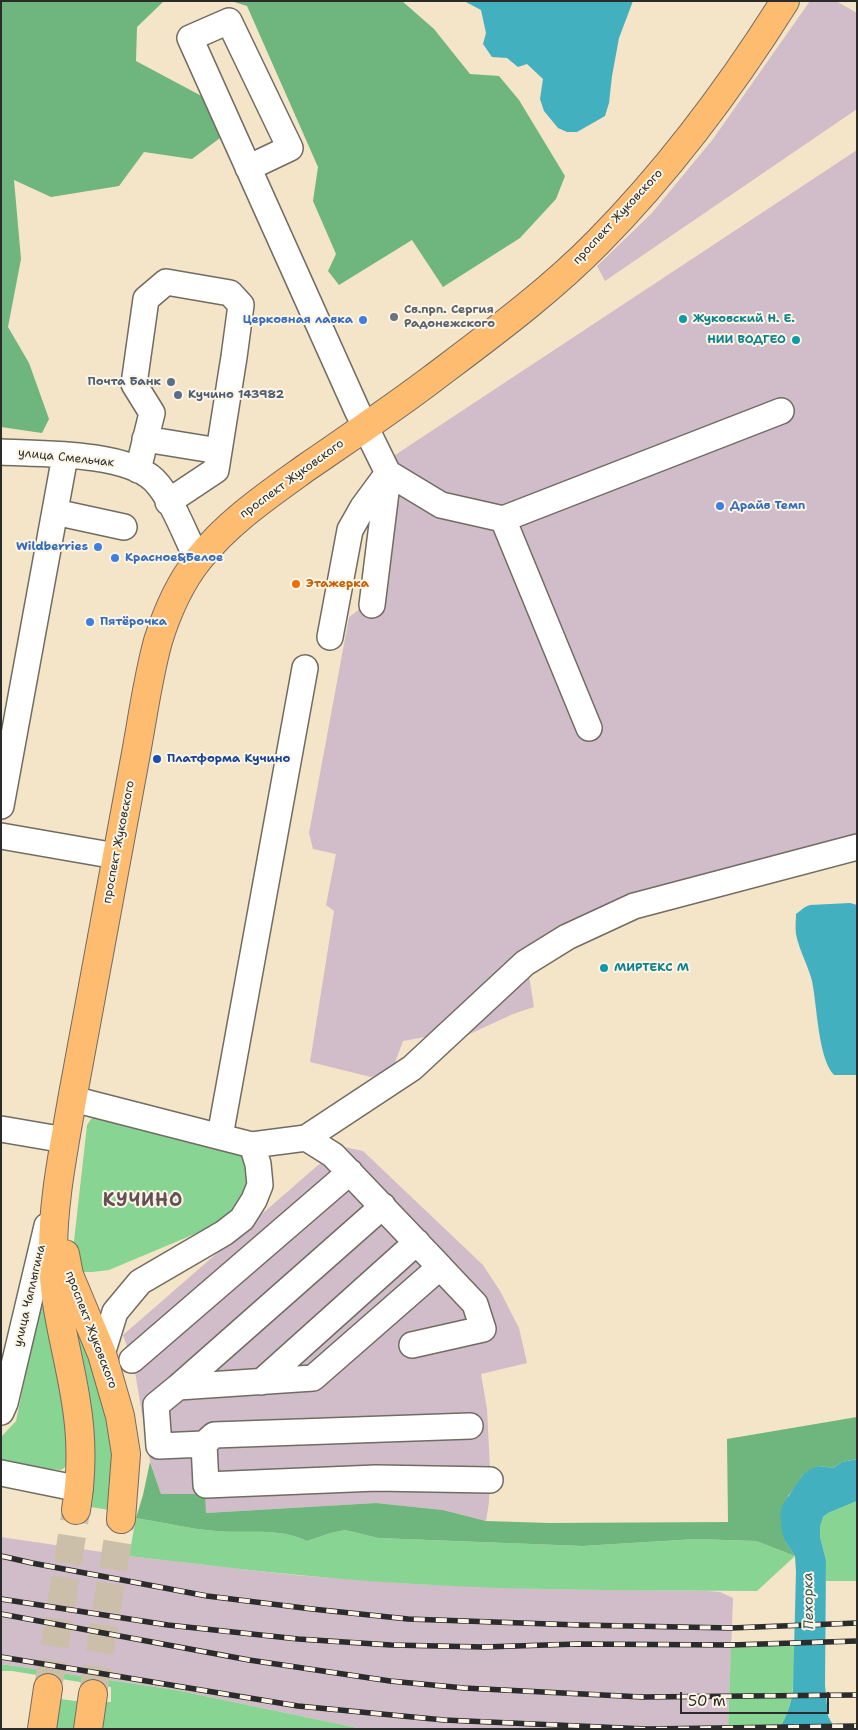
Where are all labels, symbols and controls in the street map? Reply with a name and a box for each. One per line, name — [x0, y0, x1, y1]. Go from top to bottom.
street label: проспект Жуковского — [570, 166, 666, 268]
place label: Св.прп. Сергия Радонежского — [404, 303, 495, 331]
marker: Св.прп. Сергия Радонежского — [388, 311, 400, 323]
place label: Жуковский Н. Е. — [693, 312, 795, 326]
place label: Церковная лавка — [243, 313, 353, 327]
marker: Жуковский Н. Е. — [677, 313, 689, 325]
marker: Церковная лавка — [357, 314, 369, 326]
place label: НИИ ВОДГЕО — [707, 333, 786, 347]
marker: НИИ ВОДГЕО — [790, 334, 802, 346]
place label: Почта Банк — [88, 375, 161, 389]
marker: Почта Банк — [165, 376, 177, 388]
place label: Кучино 143982 — [188, 388, 284, 402]
marker: Кучино 143982 — [172, 389, 184, 401]
street label: проспект Жуковского — [237, 436, 347, 522]
street label: улица Смельчак — [17, 446, 115, 470]
place label: Драйв Темп — [730, 499, 805, 513]
marker: Драйв Темп — [714, 500, 726, 512]
place label: Wildberries — [16, 540, 88, 554]
marker: Wildberries — [92, 541, 104, 553]
place label: Красное&Белое — [125, 551, 223, 565]
marker: Красное&Белое — [109, 552, 121, 564]
place label: Этажерка — [306, 577, 369, 591]
marker: Этажерка — [290, 578, 302, 590]
place label: Пятёрочка — [100, 615, 167, 629]
marker: Пятёрочка — [84, 616, 96, 628]
place label: Платформа Кучино — [167, 752, 290, 766]
marker: Платформа Кучино — [151, 753, 163, 765]
street label: проспект Жуковского — [100, 779, 138, 905]
place label: МИРТЕКС М — [614, 961, 689, 975]
marker: МИРТЕКС М — [598, 962, 610, 974]
district label: КУЧИНО — [102, 1190, 184, 1212]
street label: улица Чаплыгина — [11, 1244, 49, 1348]
street label: проспект Жуковского — [62, 1269, 120, 1391]
water label: Пехорка — [800, 1572, 818, 1630]
scale bar — [683, 1682, 832, 1714]
text: 50 m — [688, 1691, 726, 1711]

